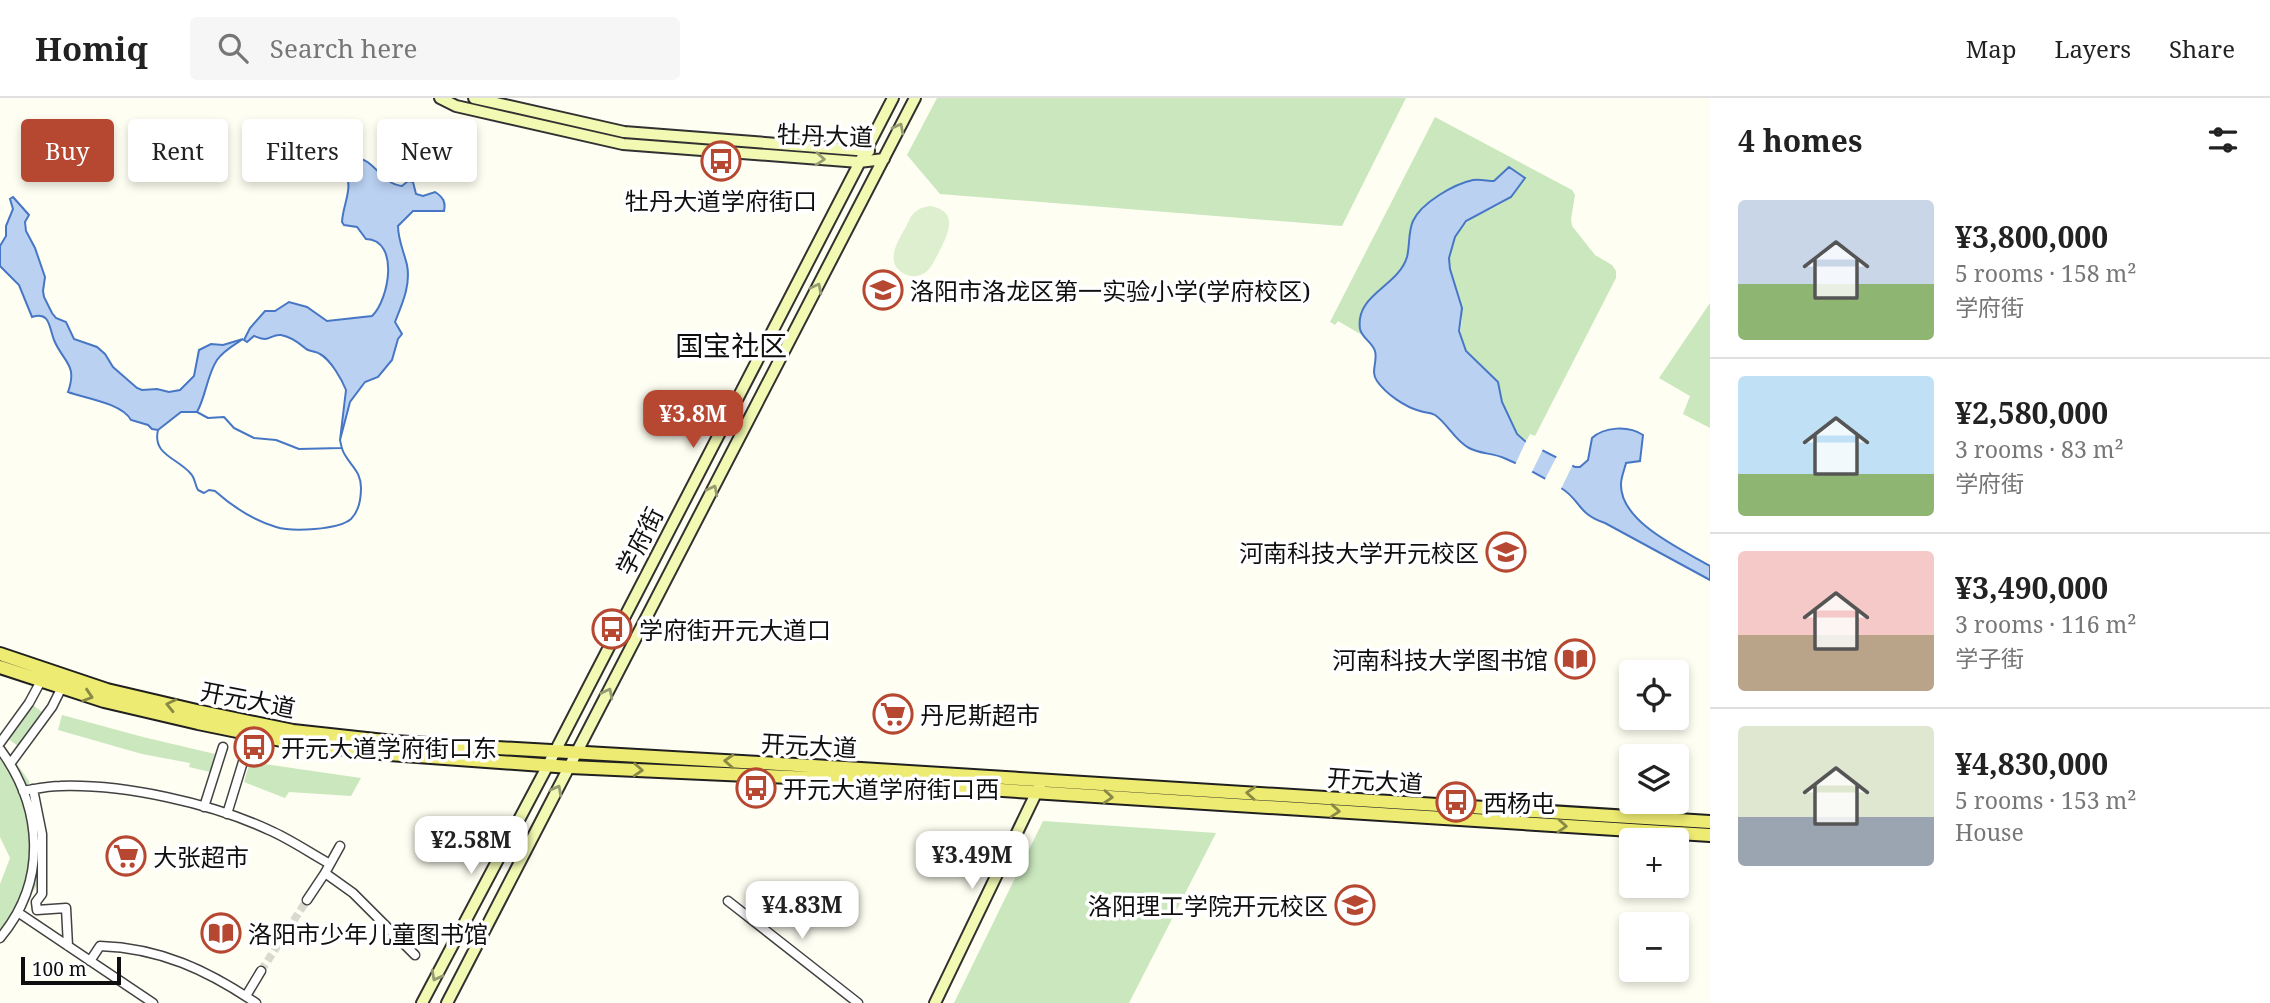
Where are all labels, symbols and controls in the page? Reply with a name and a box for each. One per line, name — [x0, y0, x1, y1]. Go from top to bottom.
search box — [190, 17, 680, 80]
text: Homiq — [35, 26, 148, 71]
icon: search — [214, 29, 252, 67]
text: Search here — [270, 30, 417, 66]
text: Map — [1966, 32, 2017, 65]
text: Layers — [2055, 32, 2131, 65]
text: Share — [2169, 32, 2235, 65]
street label: 牡丹大道 — [776, 117, 874, 153]
chip: Buy — [21, 119, 114, 182]
chip: Rent — [128, 119, 228, 182]
chip: Filters — [242, 119, 363, 182]
chip: New — [377, 119, 477, 182]
text: 4 homes — [1738, 120, 1862, 161]
icon: filters — [2204, 121, 2242, 159]
one-way arrow — [891, 123, 905, 135]
bus stop icon: 牡丹大道学府街口 — [700, 140, 742, 182]
one-way arrow — [815, 151, 826, 166]
place label: 牡丹大道学府街口 — [625, 184, 817, 217]
text: ¥3,800,000 — [1955, 216, 2108, 257]
icon: home — [1794, 228, 1878, 312]
text: 5 rooms · 158 m² — [1955, 257, 2137, 289]
school or university icon: 洛阳市洛龙区第一实验小学(学府校区) — [862, 269, 904, 311]
place label: 洛阳市洛龙区第一实验小学(学府校区) — [910, 274, 1311, 307]
one-way arrow — [809, 283, 822, 295]
text: 学府街 — [1955, 291, 2024, 323]
district label: 国宝社区 — [675, 326, 787, 364]
pin: ¥3.8M — [644, 390, 742, 450]
text: ¥2,580,000 — [1955, 392, 2108, 433]
text: ¥3.8M — [659, 397, 727, 429]
icon: home — [1794, 404, 1878, 488]
text: 3 rooms · 83 m² — [1955, 433, 2124, 465]
text: 学府街 — [1955, 467, 2024, 499]
one-way arrow — [704, 485, 718, 497]
street label: 学府街 — [608, 501, 670, 581]
school or university icon: 河南科技大学开元校区 — [1485, 531, 1527, 573]
place label: 河南科技大学开元校区 — [1239, 536, 1479, 569]
text: ¥3,490,000 — [1955, 567, 2108, 608]
icon: home — [1794, 579, 1878, 663]
bus stop icon: 学府街开元大道口 — [591, 608, 633, 650]
text: 3 rooms · 116 m² — [1955, 608, 2137, 640]
place label: 学府街开元大道口 — [639, 613, 831, 646]
library icon: 河南科技大学图书馆 — [1554, 638, 1596, 680]
text: 学子街 — [1955, 642, 2024, 674]
place label: 河南科技大学图书馆 — [1332, 643, 1548, 676]
map controls — [1619, 660, 1689, 982]
button: locate — [1619, 660, 1689, 730]
street label: 开元大道 — [198, 674, 298, 724]
one-way arrow — [600, 687, 614, 700]
one-way arrow — [81, 688, 94, 702]
supermarket icon: 丹尼斯超市 — [872, 693, 914, 735]
one-way arrow — [165, 698, 177, 713]
place label: 丹尼斯超市 — [920, 698, 1040, 731]
bus stop icon: 开元大道学府街口东 — [233, 726, 275, 768]
street label: 开元大道 — [760, 726, 858, 764]
place label: 开元大道学府街口东 — [281, 731, 497, 764]
text: ¥4,830,000 — [1955, 743, 2108, 784]
button: layers — [1619, 744, 1689, 814]
one-way arrow — [724, 754, 735, 769]
icon: home — [1794, 754, 1878, 838]
street label: 开元大道 — [1326, 760, 1424, 800]
one-way arrow — [633, 762, 644, 777]
bus stop icon: 开元大道学府街口西 — [735, 767, 777, 809]
place label: 开元大道学府街口西 — [783, 772, 999, 805]
bus stop icon: 西杨屯 — [1435, 781, 1477, 823]
text: 5 rooms · 153 m² — [1955, 784, 2137, 816]
one-way arrow — [549, 785, 563, 797]
one-way arrow — [1245, 786, 1256, 801]
place label: 西杨屯 — [1483, 786, 1555, 819]
one-way arrow — [1103, 789, 1114, 804]
one-way arrow — [1330, 803, 1341, 818]
pin: ¥2.58M — [414, 816, 528, 876]
text: House — [1955, 816, 2024, 848]
one-way arrow — [1557, 818, 1568, 833]
text: ¥2.58M — [431, 823, 511, 855]
button: + — [1619, 828, 1689, 898]
pin: ¥3.49M — [915, 832, 1029, 891]
supermarket icon: 大张超市 — [105, 835, 147, 877]
text: ¥3.49M — [932, 838, 1012, 870]
place label: 大张超市 — [153, 840, 249, 873]
pin: ¥4.83M — [745, 882, 859, 941]
school or university icon: 洛阳理工学院开元校区 — [1334, 884, 1376, 926]
text: ¥4.83M — [762, 888, 842, 920]
place label: 洛阳理工学院开元校区 — [1088, 889, 1328, 922]
library icon: 洛阳市少年儿童图书馆 — [200, 912, 242, 954]
button: − — [1619, 912, 1689, 982]
place label: 洛阳市少年儿童图书馆 — [248, 917, 488, 950]
scale bar — [21, 954, 121, 986]
text: 100 m — [32, 956, 87, 982]
one-way arrow — [430, 969, 444, 982]

